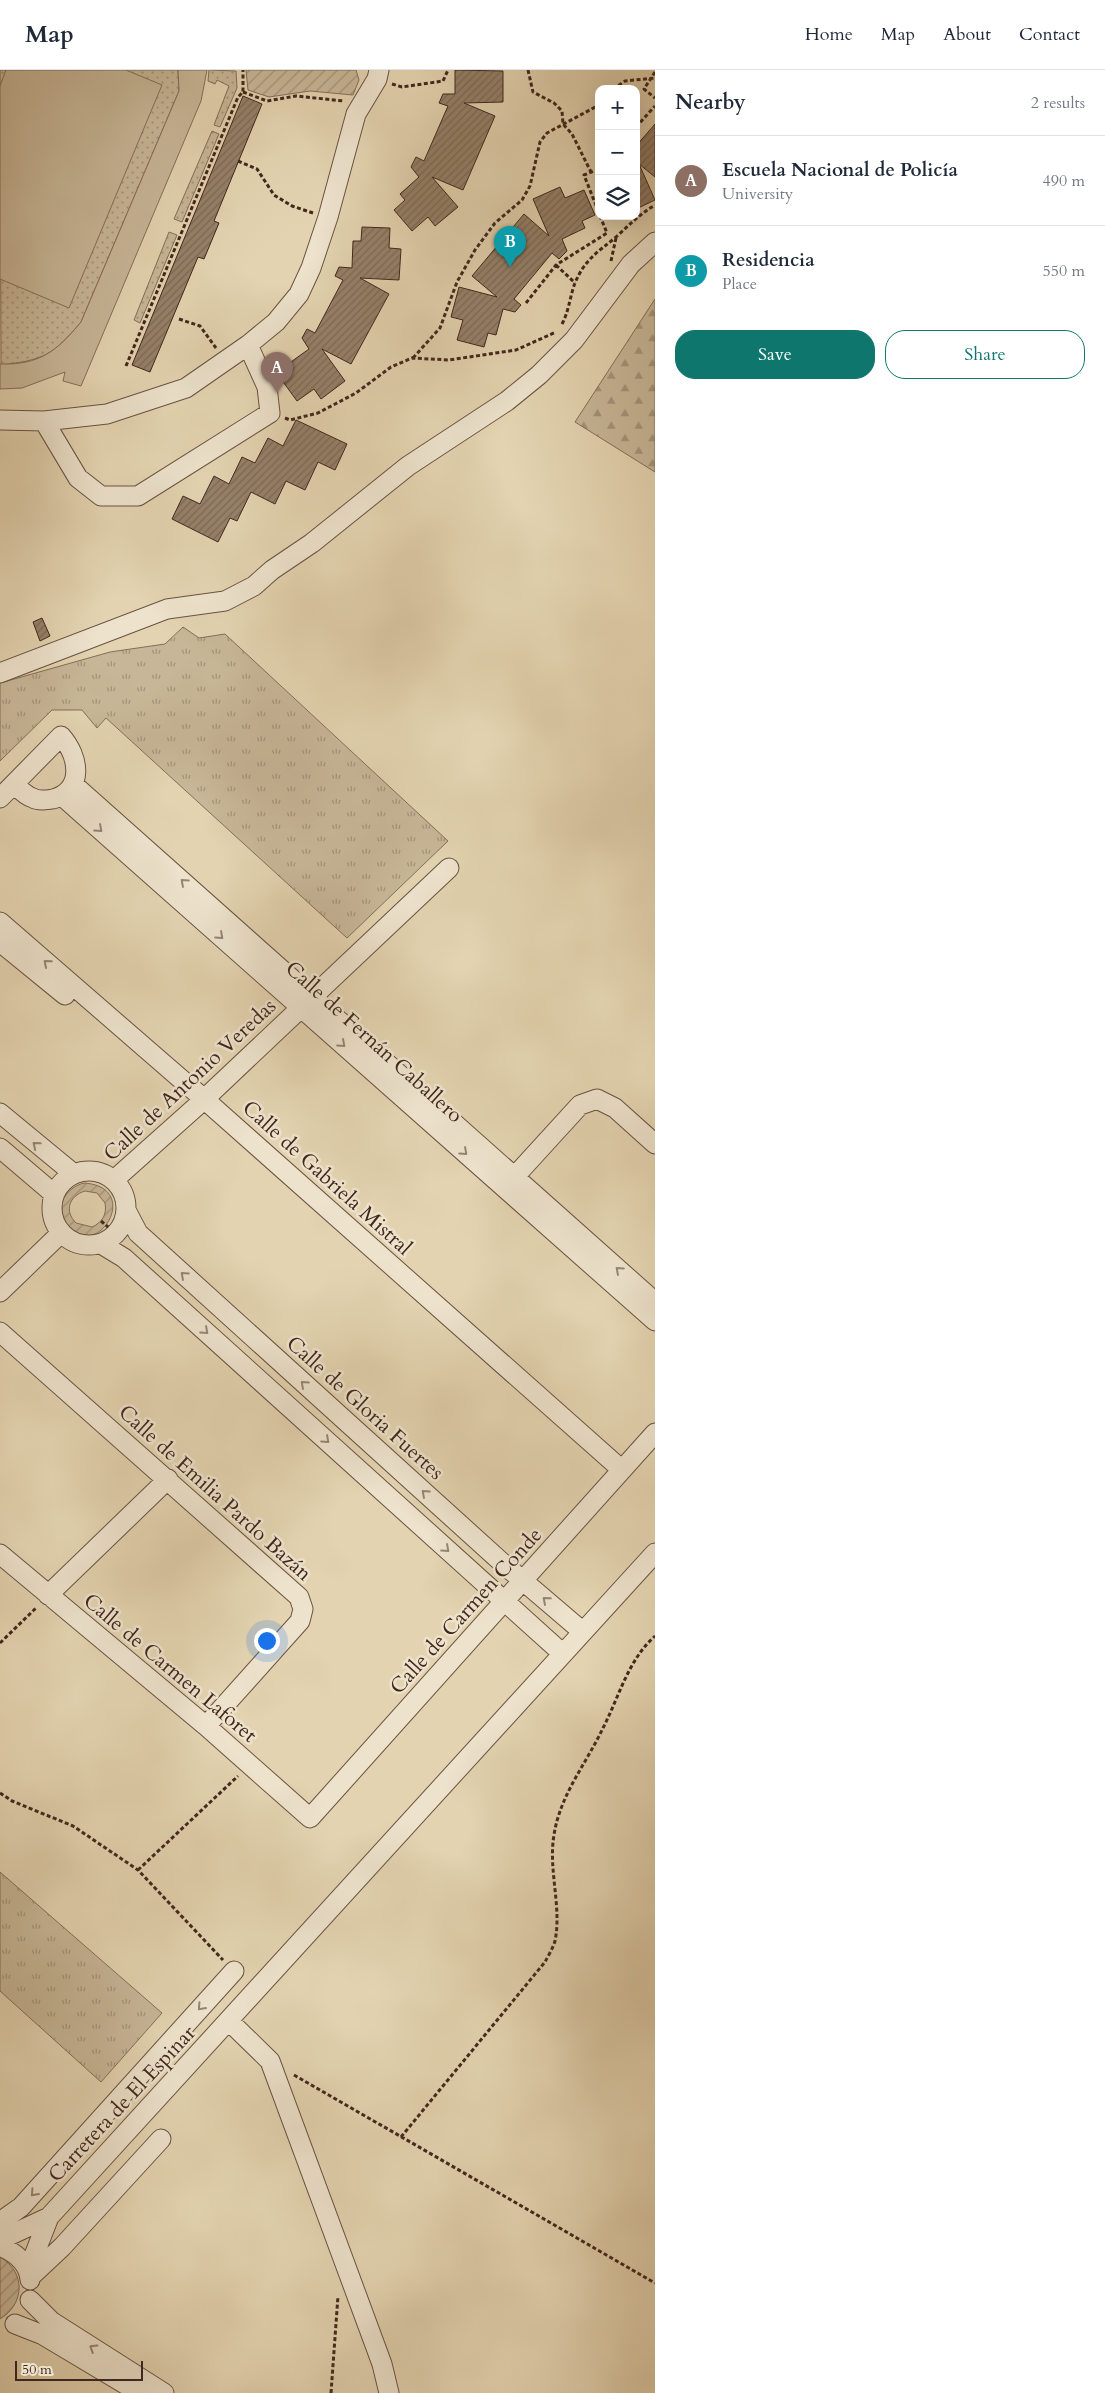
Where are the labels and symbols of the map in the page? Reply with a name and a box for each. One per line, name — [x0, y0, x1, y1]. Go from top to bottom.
pin: B — [494, 226, 526, 267]
pin: A — [261, 352, 293, 393]
one-way arrow — [93, 823, 102, 832]
one-way arrow — [180, 879, 189, 888]
one-way arrow — [215, 931, 224, 940]
street label: Calle de Fernán Caballero — [279, 954, 469, 1130]
one-way arrow — [44, 960, 53, 969]
street label: Calle de Antonio Veredas — [97, 992, 283, 1168]
one-way arrow — [337, 1038, 346, 1047]
street label: Calle de Gabriela Mistral — [236, 1094, 418, 1262]
one-way arrow — [33, 1143, 42, 1151]
one-way arrow — [458, 1146, 467, 1155]
one-way arrow — [615, 1267, 624, 1276]
one-way arrow — [180, 1272, 189, 1281]
one-way arrow — [200, 1325, 209, 1334]
street label: Calle de Gloria Fuertes — [280, 1329, 450, 1487]
one-way arrow — [301, 1381, 310, 1390]
street label: Calle de Emilia Pardo Bazán — [112, 1398, 318, 1588]
one-way arrow — [320, 1434, 329, 1443]
one-way arrow — [421, 1490, 430, 1499]
street label: Calle de Carmen Conde — [383, 1521, 549, 1701]
one-way arrow — [441, 1543, 450, 1552]
street label: Calle de Carmen Laforet — [77, 1587, 263, 1750]
one-way arrow — [543, 1597, 552, 1606]
your location — [254, 1628, 280, 1654]
one-way arrow — [198, 2002, 207, 2011]
street label: Carretera de El Espinar — [42, 2019, 203, 2189]
one-way arrow — [31, 2187, 40, 2196]
one-way arrow — [90, 2345, 99, 2354]
scale bar — [15, 2358, 142, 2381]

